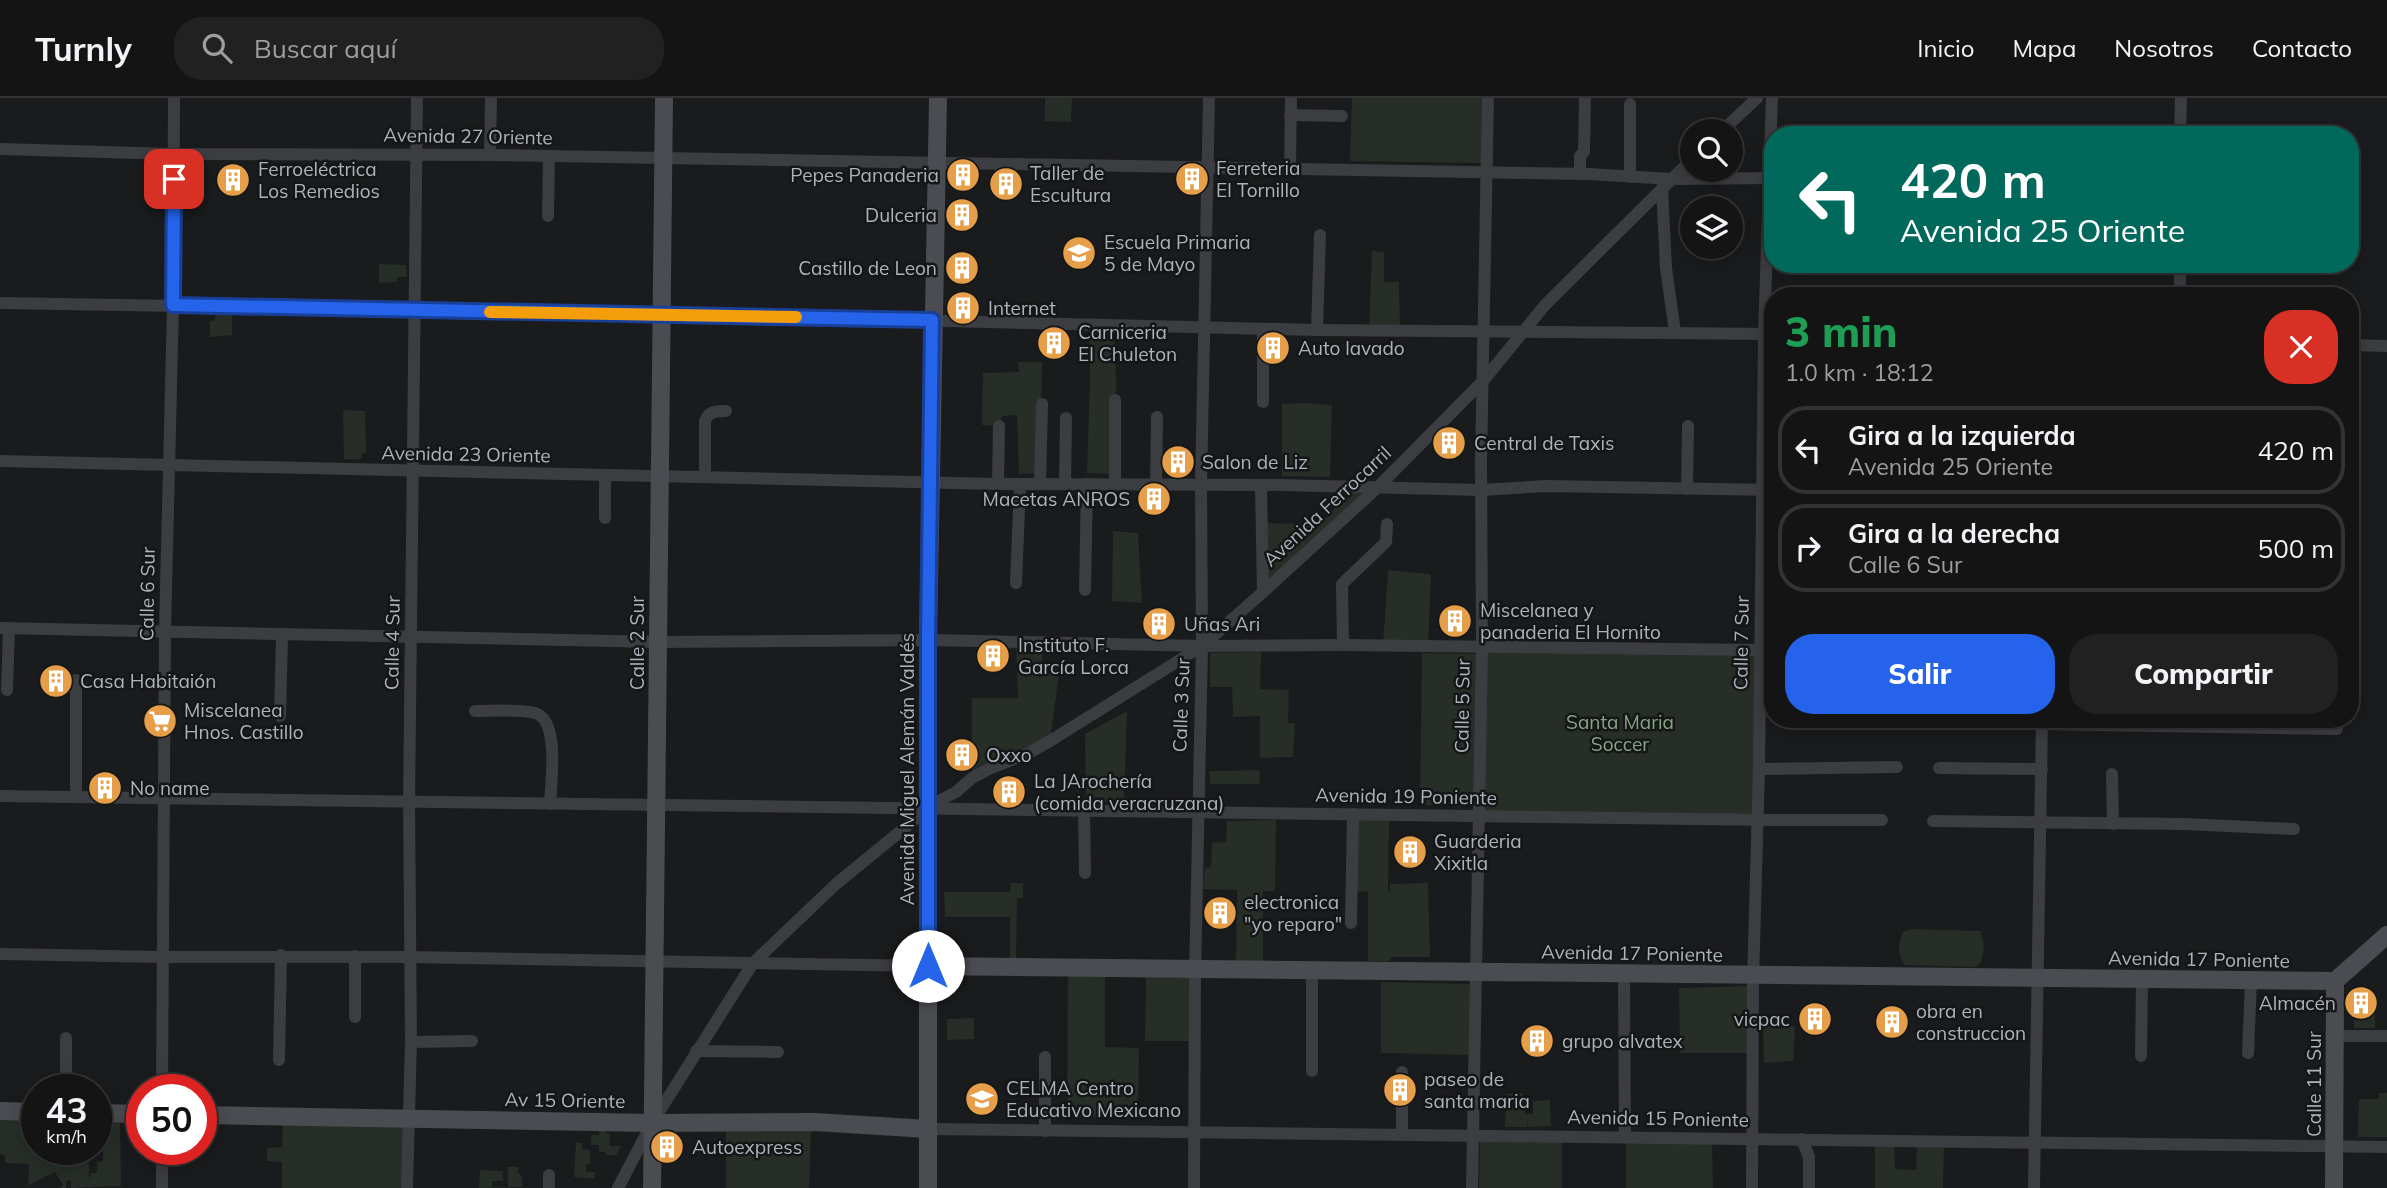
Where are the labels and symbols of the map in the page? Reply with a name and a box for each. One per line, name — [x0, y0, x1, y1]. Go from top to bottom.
street label: Avenida 27 Oriente — [383, 123, 553, 149]
pin — [144, 149, 204, 209]
building icon: Pepes Panaderia — [944, 156, 982, 194]
place label: Ferreteria El Tornillo — [1216, 156, 1300, 202]
place label: Ferroeléctrica Los Remedios — [258, 157, 380, 203]
building icon: Ferreteria El Tornillo — [1173, 160, 1211, 198]
building icon: Ferroeléctrica Los Remedios — [214, 161, 252, 199]
place label: Taller de Escultura — [1030, 161, 1111, 207]
place label: Pepes Panaderia — [790, 163, 939, 187]
building icon: Taller de Escultura — [987, 165, 1025, 203]
building icon: Dulceria — [943, 196, 981, 234]
place label: Dulceria — [865, 203, 937, 227]
place label: Escuela Primaria 5 de Mayo — [1104, 230, 1251, 276]
school or university icon: Escuela Primaria 5 de Mayo — [1060, 234, 1098, 272]
building icon: Castillo de Leon — [943, 249, 981, 287]
place label: Castillo de Leon — [798, 256, 937, 280]
building icon: Internet — [944, 289, 982, 327]
place label: Internet — [988, 296, 1056, 320]
place label: Carniceria El Chuleton — [1078, 320, 1177, 366]
building icon: Carniceria El Chuleton — [1035, 324, 1073, 362]
building icon: Auto lavado — [1254, 329, 1292, 367]
place label: Auto lavado — [1298, 336, 1405, 360]
building icon: Central de Taxis — [1430, 424, 1468, 462]
place label: Central de Taxis — [1474, 431, 1614, 455]
street label: Avenida 23 Oriente — [381, 441, 551, 467]
street label: Avenida Ferrocarril — [1258, 441, 1396, 571]
building icon: Salon de Liz — [1159, 443, 1197, 481]
place label: Salon de Liz — [1202, 450, 1308, 474]
building icon: Macetas ANROS — [1135, 480, 1173, 518]
place label: Macetas ANROS — [983, 487, 1130, 511]
street label: Calle 6 Sur — [134, 546, 160, 641]
street label: Calle 4 Sur — [379, 595, 405, 690]
street label: Calle 7 Sur — [1728, 595, 1754, 690]
street label: Calle 2 Sur — [625, 596, 649, 690]
place label: Miscelanea y panaderia El Hornito — [1480, 598, 1661, 644]
building icon: Miscelanea y panaderia El Hornito — [1436, 602, 1474, 640]
building icon: Uñas Ari — [1140, 605, 1178, 643]
place label: Uñas Ari — [1184, 612, 1260, 636]
street label: Avenida Miguel Alemán Valdés — [895, 633, 919, 905]
place label: Instituto F. García Lorca — [1018, 633, 1129, 679]
building icon: Instituto F. García Lorca — [974, 637, 1012, 675]
street label: Calle 3 Sur — [1167, 657, 1195, 753]
street label: Calle 5 Sur — [1449, 658, 1475, 753]
building icon: Casa Habitaión — [37, 662, 75, 700]
place label: Casa Habitaión — [80, 669, 216, 693]
place label: Miscelanea Hnos. Castillo — [184, 698, 304, 744]
supermarket icon: Miscelanea Hnos. Castillo — [141, 702, 179, 740]
park label: Santa Maria Soccer — [1566, 710, 1674, 756]
building icon: Oxxo — [943, 736, 981, 774]
place label: Oxxo — [986, 743, 1032, 767]
building icon: No name — [86, 769, 124, 807]
place label: La JArochería (comida veracruzana) — [1034, 769, 1224, 815]
building icon: La JArochería (comida veracruzana) — [990, 773, 1028, 811]
place label: No name — [130, 776, 210, 800]
street label: Avenida 19 Poniente — [1315, 782, 1497, 810]
place label: Guarderia Xixitla — [1434, 829, 1522, 875]
building icon: Guarderia Xixitla — [1391, 833, 1429, 871]
place label: electronica "yo reparo" — [1244, 890, 1342, 936]
building icon: electronica "yo reparo" — [1201, 894, 1239, 932]
position arrow — [891, 929, 965, 1003]
street label: Avenida 17 Poniente — [1541, 939, 1723, 967]
street label: Avenida 17 Poniente — [2108, 945, 2290, 973]
building icon: Almacén — [2342, 984, 2380, 1022]
place label: Almacén — [2259, 991, 2336, 1015]
place label: obra en construccion — [1916, 999, 2026, 1045]
building icon: vicpac — [1796, 1000, 1834, 1038]
building icon: obra en construccion — [1873, 1003, 1911, 1041]
place label: vicpac — [1734, 1007, 1790, 1031]
building icon: grupo alvatex — [1518, 1022, 1556, 1060]
place label: grupo alvatex — [1562, 1029, 1683, 1053]
street label: Calle 11 Sur — [2302, 1031, 2326, 1137]
place label: paseo de santa maria — [1424, 1067, 1530, 1113]
building icon: paseo de santa maria — [1381, 1071, 1419, 1109]
speed limit sign: 50 — [126, 1074, 217, 1165]
place label: CELMA Centro Educativo Mexicano — [1006, 1076, 1181, 1122]
school or university icon: CELMA Centro Educativo Mexicano — [963, 1080, 1001, 1118]
street label: Av 15 Oriente — [504, 1087, 626, 1113]
street label: Avenida 15 Poniente — [1567, 1104, 1749, 1132]
building icon: Autoexpress — [648, 1128, 686, 1166]
place label: Autoexpress — [692, 1135, 802, 1159]

